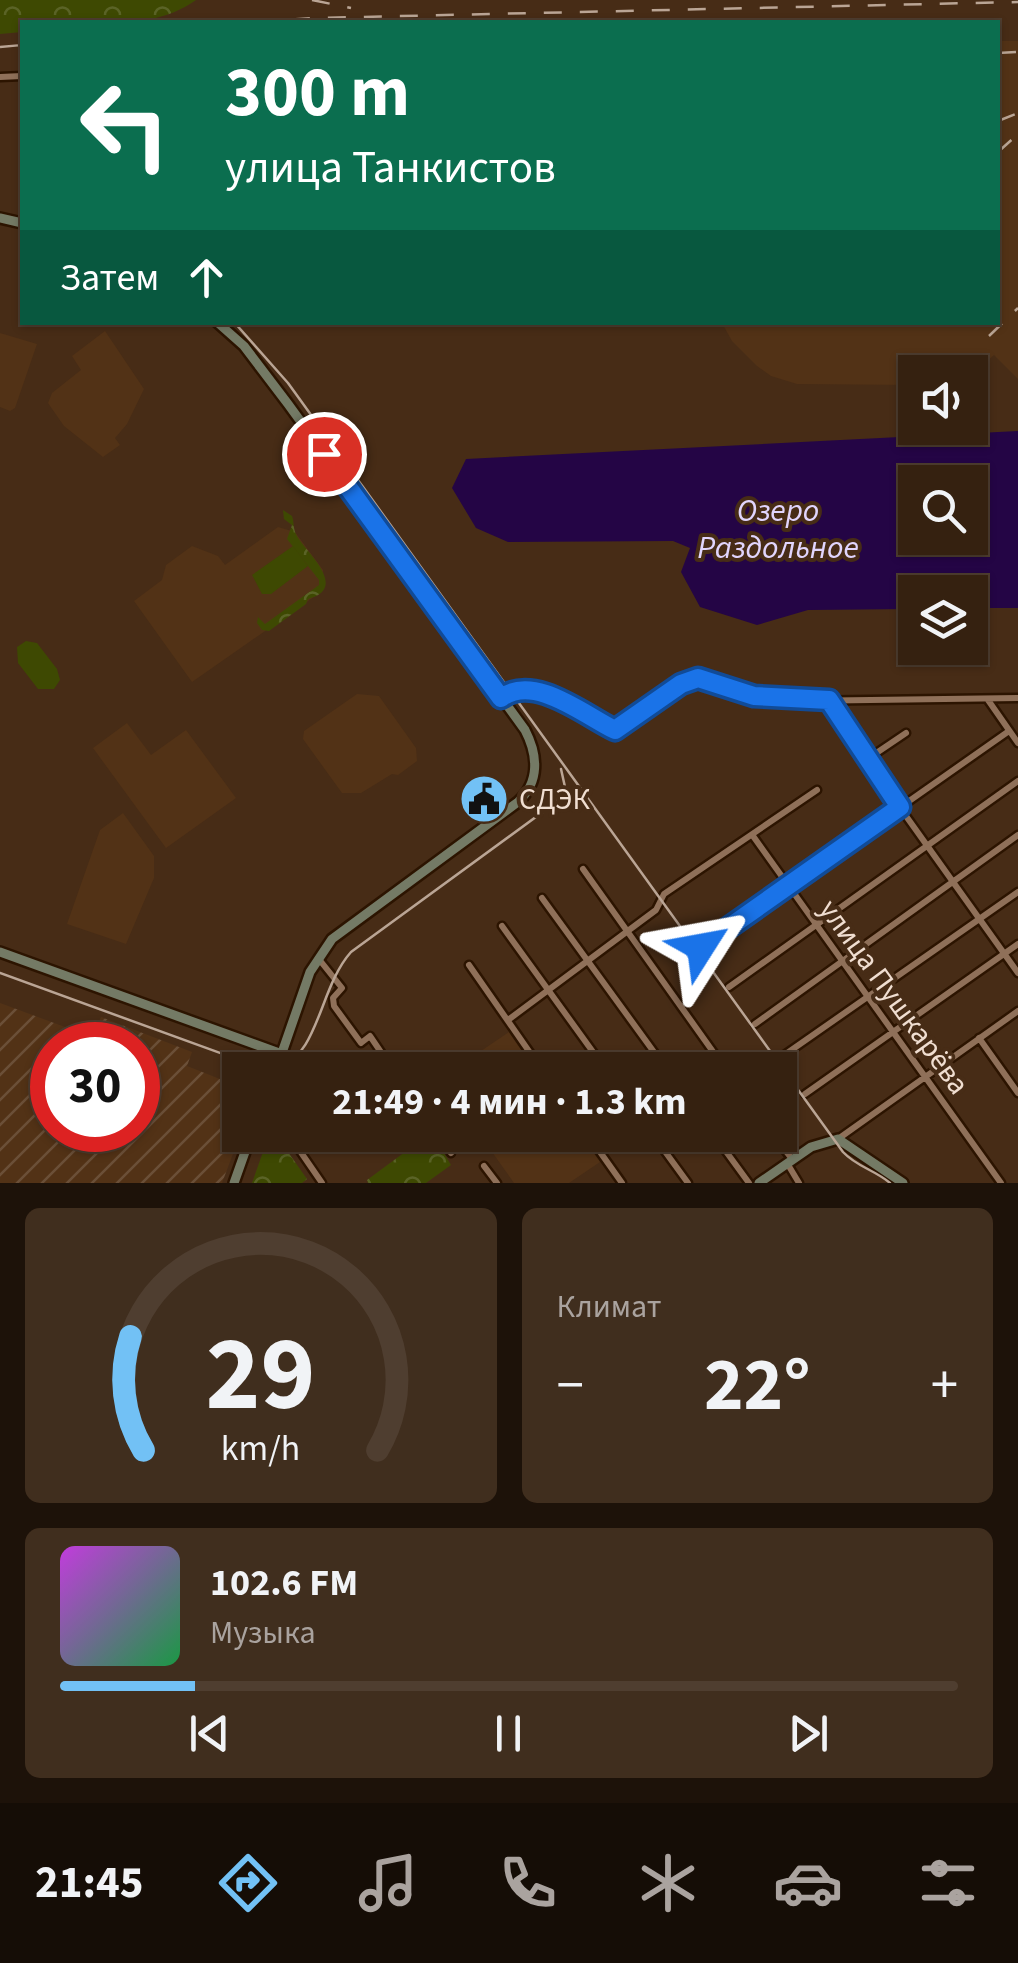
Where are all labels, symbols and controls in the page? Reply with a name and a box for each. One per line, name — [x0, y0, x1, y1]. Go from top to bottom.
text: 300 m — [225, 43, 410, 143]
icon: left — [60, 60, 190, 190]
text: улица Танкистов — [225, 136, 556, 200]
icon: ahead — [179, 250, 234, 305]
text: Затем — [60, 251, 159, 305]
map controls — [898, 355, 988, 665]
button: sound — [898, 355, 988, 445]
pin — [282, 412, 367, 497]
icon: arrive — [297, 427, 352, 482]
button: search — [898, 465, 988, 555]
water label: Озеро Раздольное — [697, 488, 859, 571]
button: layers — [898, 575, 988, 665]
public building icon: СДЭК — [458, 773, 510, 825]
place label: СДЭК — [519, 778, 590, 821]
street label: улица Пушкарёва — [808, 891, 980, 1103]
position arrow — [649, 895, 753, 999]
speed limit sign: 30 — [30, 1022, 160, 1152]
text: 21:49 · 4 мин · 1.3 km — [332, 1075, 687, 1129]
text: Климат — [557, 1284, 661, 1330]
text: 29 — [206, 1302, 316, 1450]
text: 22° — [704, 1332, 811, 1439]
text: − — [557, 1347, 584, 1425]
text: + — [931, 1347, 958, 1425]
text: km/h — [221, 1423, 300, 1474]
text: 102.6 FM — [210, 1556, 358, 1610]
text: Музыка — [210, 1610, 316, 1656]
icon: previous — [182, 1706, 237, 1761]
icon: pause — [481, 1706, 536, 1761]
icon: next — [781, 1706, 836, 1761]
icon: directions — [213, 1848, 283, 1918]
icon: music — [353, 1848, 423, 1918]
icon: phone — [493, 1848, 563, 1918]
icon: climate — [633, 1848, 703, 1918]
icon: car — [773, 1848, 843, 1918]
icon: filters — [913, 1848, 983, 1918]
text: 21:45 — [35, 1851, 144, 1915]

